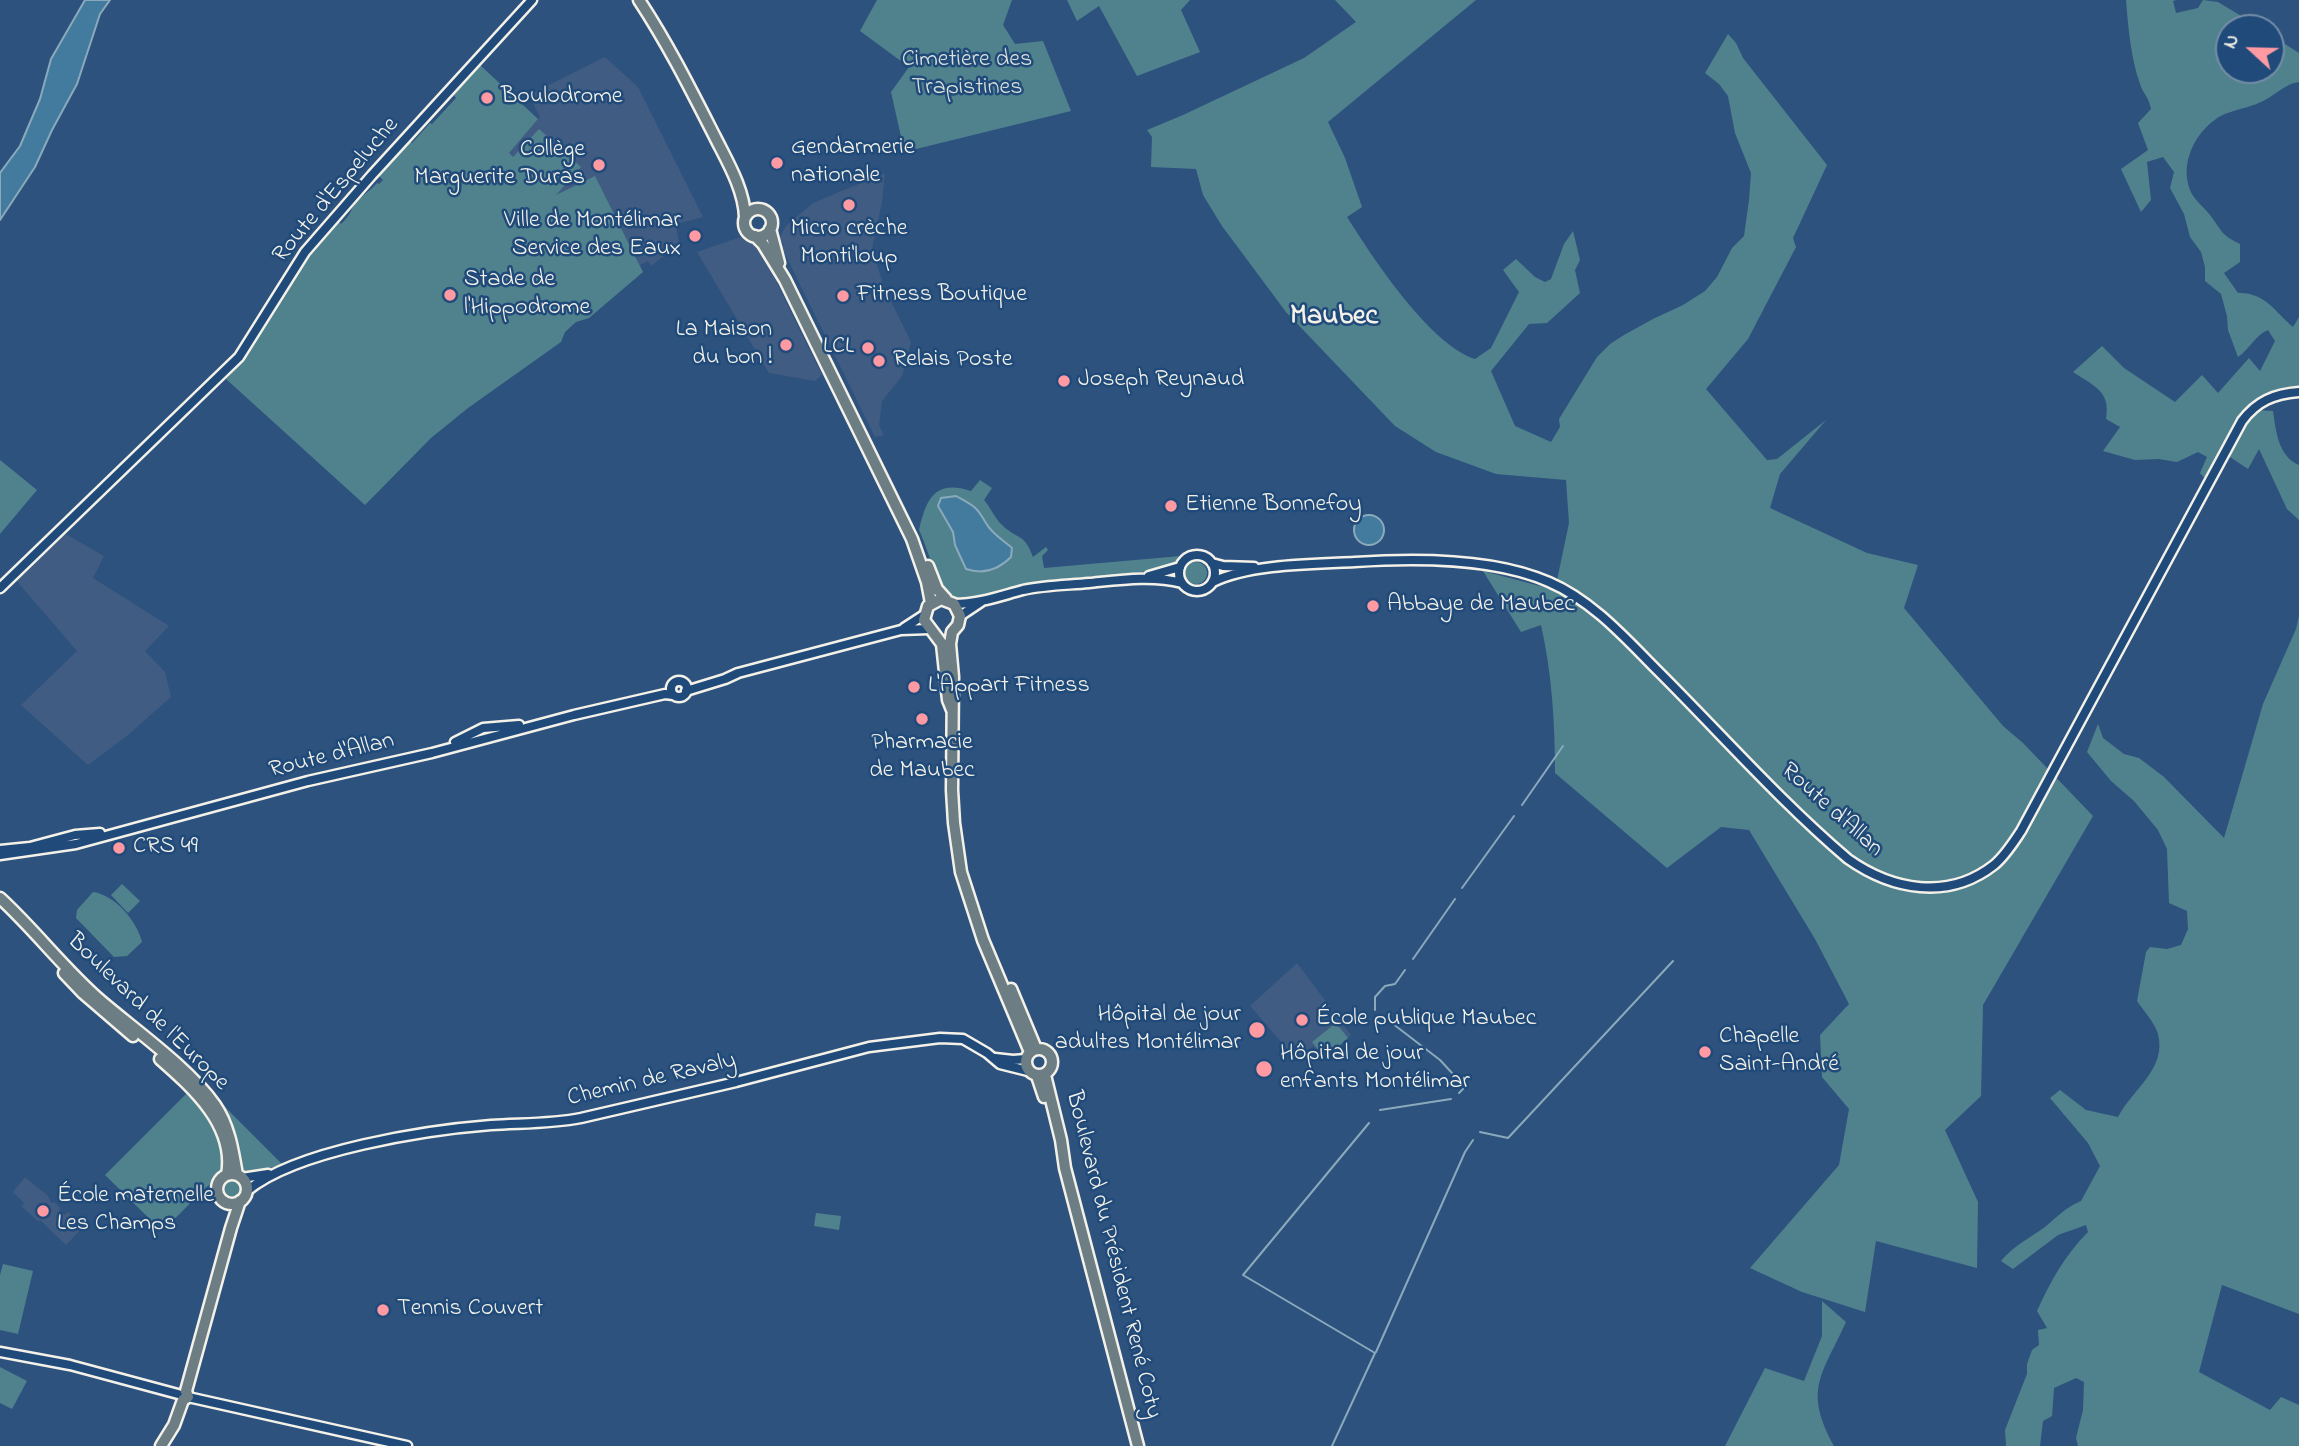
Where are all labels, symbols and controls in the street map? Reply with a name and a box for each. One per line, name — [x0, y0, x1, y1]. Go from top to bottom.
north arrow — [2215, 14, 2285, 84]
text: N — [2217, 31, 2247, 53]
park label: Cimetière des Trapistines — [902, 47, 1032, 103]
place label: Boulodrome — [501, 84, 623, 112]
marker: Boulodrome — [479, 90, 495, 106]
street label: Route d'Espeluche — [268, 112, 406, 270]
place label: Gendarmerie nationale — [791, 135, 914, 191]
place label: Collège Marguerite Duras — [414, 137, 585, 193]
marker: Gendarmerie nationale — [769, 155, 785, 171]
marker: Collège Marguerite Duras — [591, 157, 607, 173]
marker: Micro crèche Monti'loup — [841, 197, 857, 213]
place label: Ville de Montélimar Service des Eaux — [504, 208, 681, 264]
place label: Micro crèche Monti'loup — [790, 216, 908, 272]
marker: Ville de Montélimar Service des Eaux — [687, 228, 703, 244]
place label: Stade de l'Hippodrome — [464, 267, 590, 323]
place label: Fitness Boutique — [857, 282, 1027, 310]
marker: Stade de l'Hippodrome — [442, 287, 458, 303]
marker: Fitness Boutique — [835, 288, 851, 304]
district label: Maubec — [1290, 301, 1378, 335]
place label: La Maison du bon ! — [676, 317, 772, 373]
place label: LCL — [823, 334, 854, 362]
marker: La Maison du bon ! — [778, 337, 794, 353]
marker: LCL — [860, 340, 876, 356]
place label: Relais Poste — [893, 347, 1013, 375]
marker: Relais Poste — [871, 353, 887, 369]
place label: Joseph Reynaud — [1078, 367, 1244, 395]
marker: Joseph Reynaud — [1056, 373, 1072, 389]
place label: Etienne Bonnefoy — [1185, 492, 1362, 520]
marker: Etienne Bonnefoy — [1163, 498, 1179, 514]
place label: Abbaye de Maubec — [1387, 592, 1575, 620]
marker: Abbaye de Maubec — [1365, 598, 1381, 614]
place label: L'Appart Fitness — [928, 673, 1090, 701]
marker: L'Appart Fitness — [906, 679, 922, 695]
marker: Pharmacie de Maubec — [914, 711, 930, 727]
street label: Route d'Allan — [266, 728, 398, 786]
place label: Pharmacie de Maubec — [869, 730, 975, 786]
street label: Route d'Allan — [1774, 758, 1888, 864]
place label: CRS 49 — [133, 834, 198, 862]
marker: CRS 49 — [111, 840, 127, 856]
street label: Boulevard de l'Europe — [60, 928, 234, 1098]
place label: Hôpital de jour adultes Montélimar — [1055, 1002, 1241, 1058]
place label: École publique Maubec — [1316, 1006, 1536, 1034]
marker: École publique Maubec — [1294, 1012, 1310, 1028]
marker: Hôpital de jour adultes Montélimar — [1247, 1020, 1267, 1040]
place label: Chapelle Saint-André — [1719, 1024, 1839, 1080]
place label: Hôpital de jour enfants Montélimar — [1280, 1041, 1470, 1097]
marker: Chapelle Saint-André — [1697, 1044, 1713, 1060]
street label: Chemin de Ravaly — [565, 1048, 739, 1114]
marker: Hôpital de jour enfants Montélimar — [1254, 1059, 1274, 1079]
street label: Boulevard du Président René Coty — [1057, 1088, 1167, 1422]
place label: École maternelle Les Champs — [57, 1183, 214, 1239]
marker: École maternelle Les Champs — [35, 1203, 51, 1219]
place label: Tennis Couvert — [397, 1296, 543, 1324]
marker: Tennis Couvert — [375, 1302, 391, 1318]

